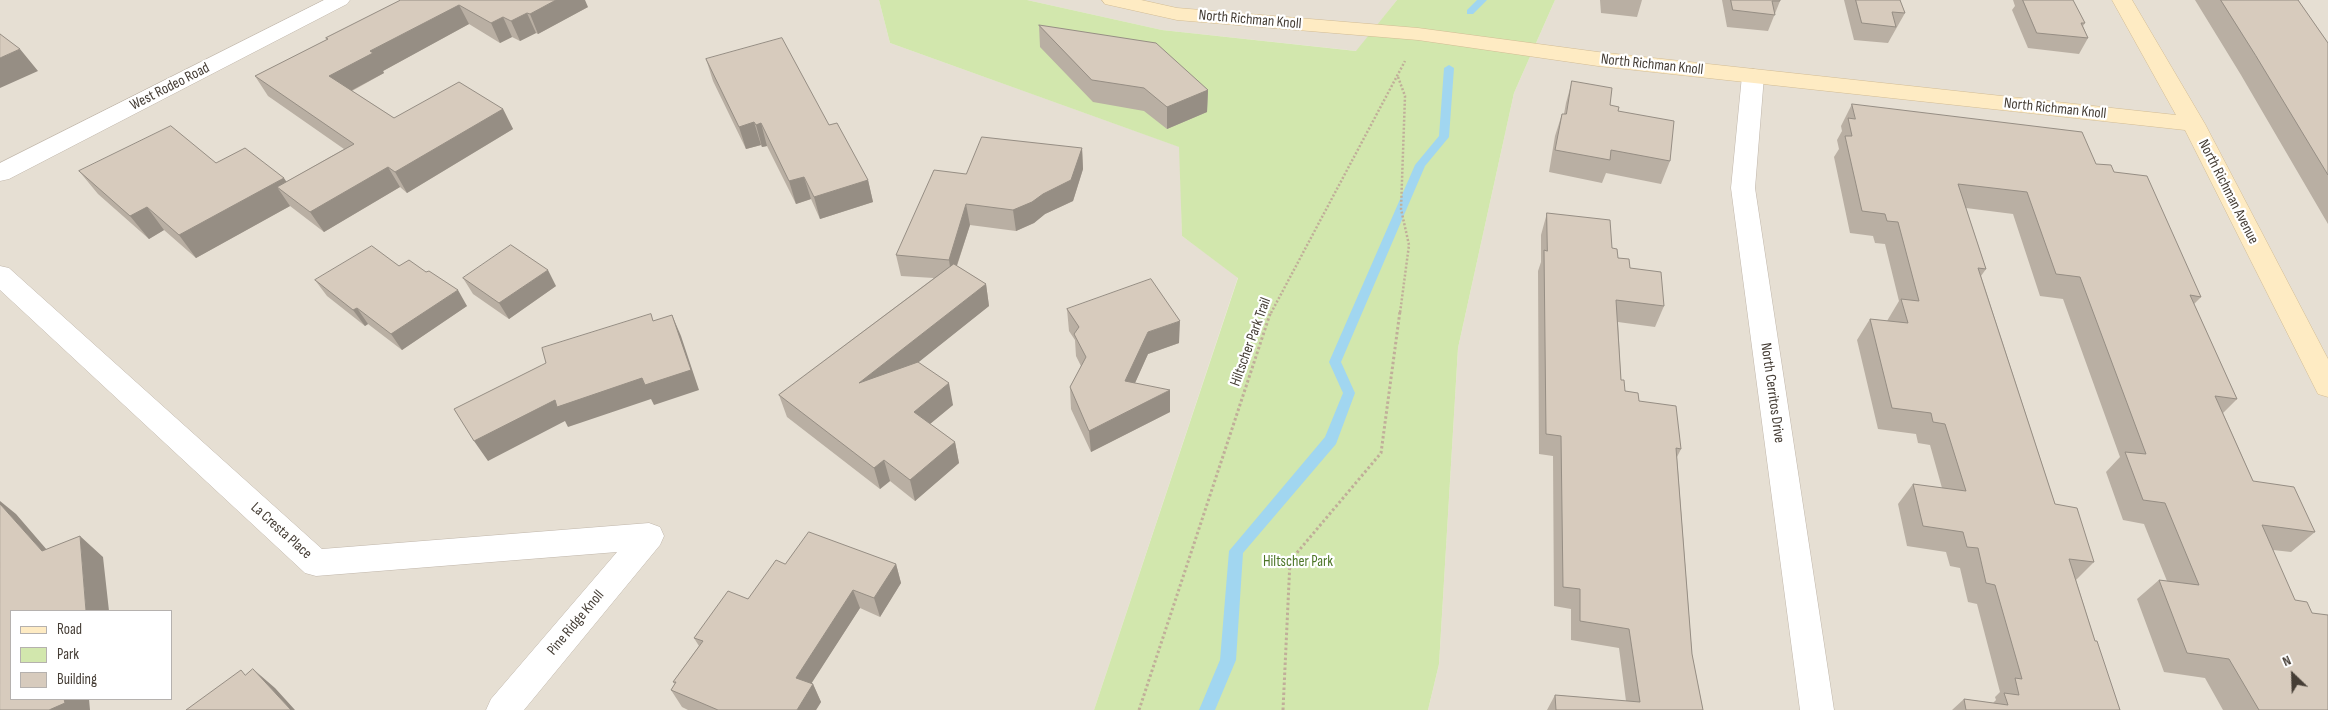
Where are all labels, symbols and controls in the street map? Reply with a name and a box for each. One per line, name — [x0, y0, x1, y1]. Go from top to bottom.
street label: North Richman Knoll — [1198, 7, 1302, 33]
street label: North Richman Knoll — [1600, 51, 1704, 79]
street label: West Rodeo Road — [127, 59, 213, 115]
street label: North Richman Knoll — [2003, 95, 2107, 123]
street label: North Richman Avenue — [2194, 137, 2262, 247]
street label: Hiltscher Park Trail — [1227, 295, 1275, 389]
street label: North Cerritos Drive — [1756, 342, 1788, 444]
street label: La Cresta Place — [247, 499, 315, 563]
park label: Hiltscher Park — [1263, 553, 1333, 571]
street label: Pine Ridge Knoll — [544, 587, 608, 659]
legend — [10, 610, 172, 700]
text: Road — [57, 620, 82, 639]
text: Park — [57, 645, 79, 664]
north arrow — [2268, 650, 2318, 700]
text: N — [2280, 652, 2294, 670]
text: Building — [57, 670, 97, 689]

